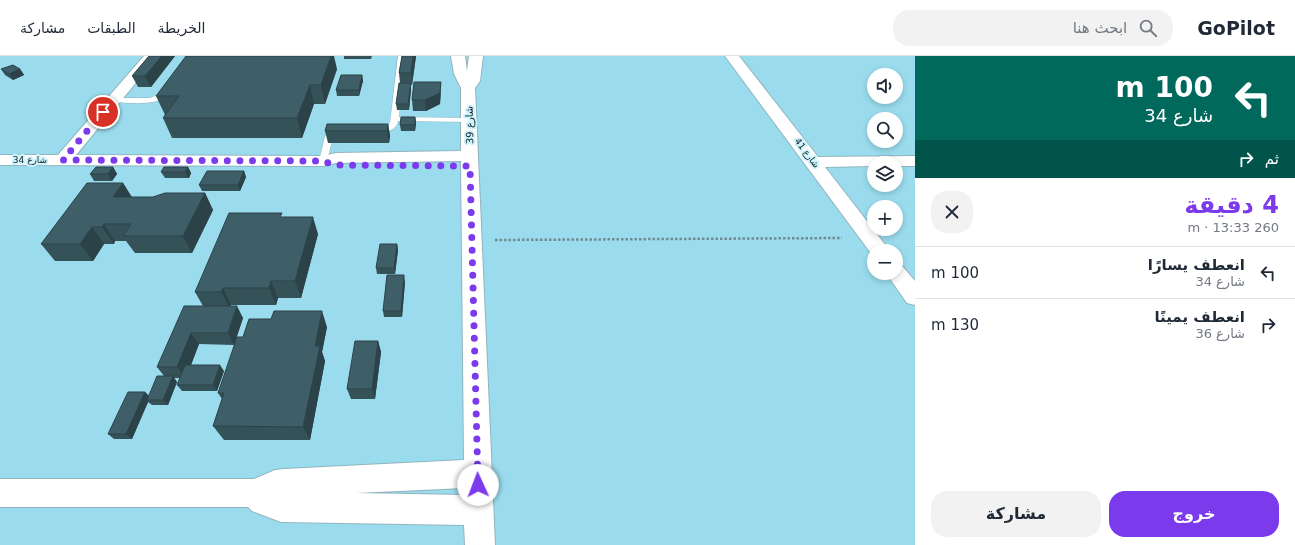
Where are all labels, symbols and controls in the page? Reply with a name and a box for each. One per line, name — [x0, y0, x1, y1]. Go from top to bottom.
search box — [893, 10, 1173, 46]
icon: search — [1137, 17, 1159, 39]
text: GoPilot — [1197, 17, 1275, 39]
text: ابحث هنا — [1073, 19, 1127, 37]
text: مشاركة — [20, 20, 65, 36]
text: الطبقات — [87, 20, 136, 36]
text: الخريطة — [158, 20, 205, 36]
map controls — [867, 68, 903, 280]
button: sound — [867, 68, 903, 104]
text: 100 m — [1116, 71, 1213, 104]
icon: left — [1227, 72, 1279, 124]
pin — [86, 95, 120, 129]
icon: arrive — [92, 101, 114, 123]
text: شارع 34 — [1144, 105, 1213, 126]
street label: شارع 39 — [464, 106, 476, 144]
button: search — [867, 112, 903, 148]
street label: شارع 41 — [793, 136, 821, 170]
icon: right — [1235, 148, 1257, 170]
text: ثم — [1265, 150, 1279, 168]
street label: شارع 34 — [13, 155, 47, 165]
button: layers — [867, 156, 903, 192]
button: close — [931, 191, 973, 233]
text: 4 دقيقة — [1184, 191, 1279, 219]
button: + — [867, 200, 903, 236]
text: 260 m · 13:33 — [1188, 220, 1279, 235]
button: − — [867, 244, 903, 280]
text: انعطف يسارًا — [1148, 256, 1245, 274]
icon: left — [1257, 262, 1279, 284]
text: 100 m — [931, 264, 979, 282]
text: شارع 34 — [1195, 274, 1245, 289]
text: انعطف يمينًا — [1154, 308, 1245, 326]
icon: right — [1257, 314, 1279, 336]
text: 130 m — [931, 316, 979, 334]
text: شارع 36 — [1195, 326, 1245, 341]
position arrow — [457, 464, 499, 506]
button: مشاركة — [931, 491, 1101, 537]
button: خروج — [1109, 491, 1279, 537]

